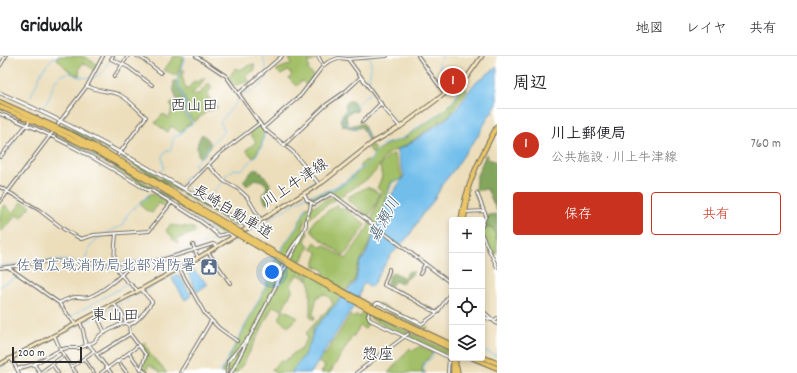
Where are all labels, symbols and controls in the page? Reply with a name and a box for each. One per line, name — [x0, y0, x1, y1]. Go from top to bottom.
text: Gridwalk — [20, 14, 83, 41]
text: 地図 — [636, 19, 664, 39]
text: レイヤ — [686, 19, 727, 39]
text: 共有 — [749, 19, 777, 39]
pin: 1 — [440, 66, 466, 96]
text: 周辺 — [513, 73, 547, 97]
district label: 西山田 — [170, 95, 218, 118]
text: 川上郵便局 — [551, 124, 626, 146]
text: 1 — [525, 135, 527, 154]
text: 760 m — [751, 135, 781, 154]
text: 公共施設 · 川上牛津線 — [551, 149, 677, 168]
street label: 川上牛津線 — [259, 154, 333, 214]
street label: 長崎自動車道 — [188, 180, 276, 246]
button: 保存 — [513, 192, 643, 235]
button: 共有 — [651, 192, 781, 235]
water label: 嘉瀬川 — [363, 193, 407, 247]
map controls — [449, 217, 485, 361]
button: + — [449, 217, 485, 253]
button: − — [449, 253, 485, 289]
place label: 佐賀広域消防局北部消防署 — [16, 256, 196, 278]
public building icon: 佐賀広域消防局北部消防署 — [199, 257, 219, 277]
your location — [262, 262, 282, 282]
button: locate — [449, 289, 485, 325]
district label: 東山田 — [91, 305, 139, 328]
button: layers — [449, 325, 485, 361]
district label: 惣座 — [362, 344, 394, 367]
scale bar — [12, 345, 82, 364]
text: 200 m — [18, 346, 45, 362]

